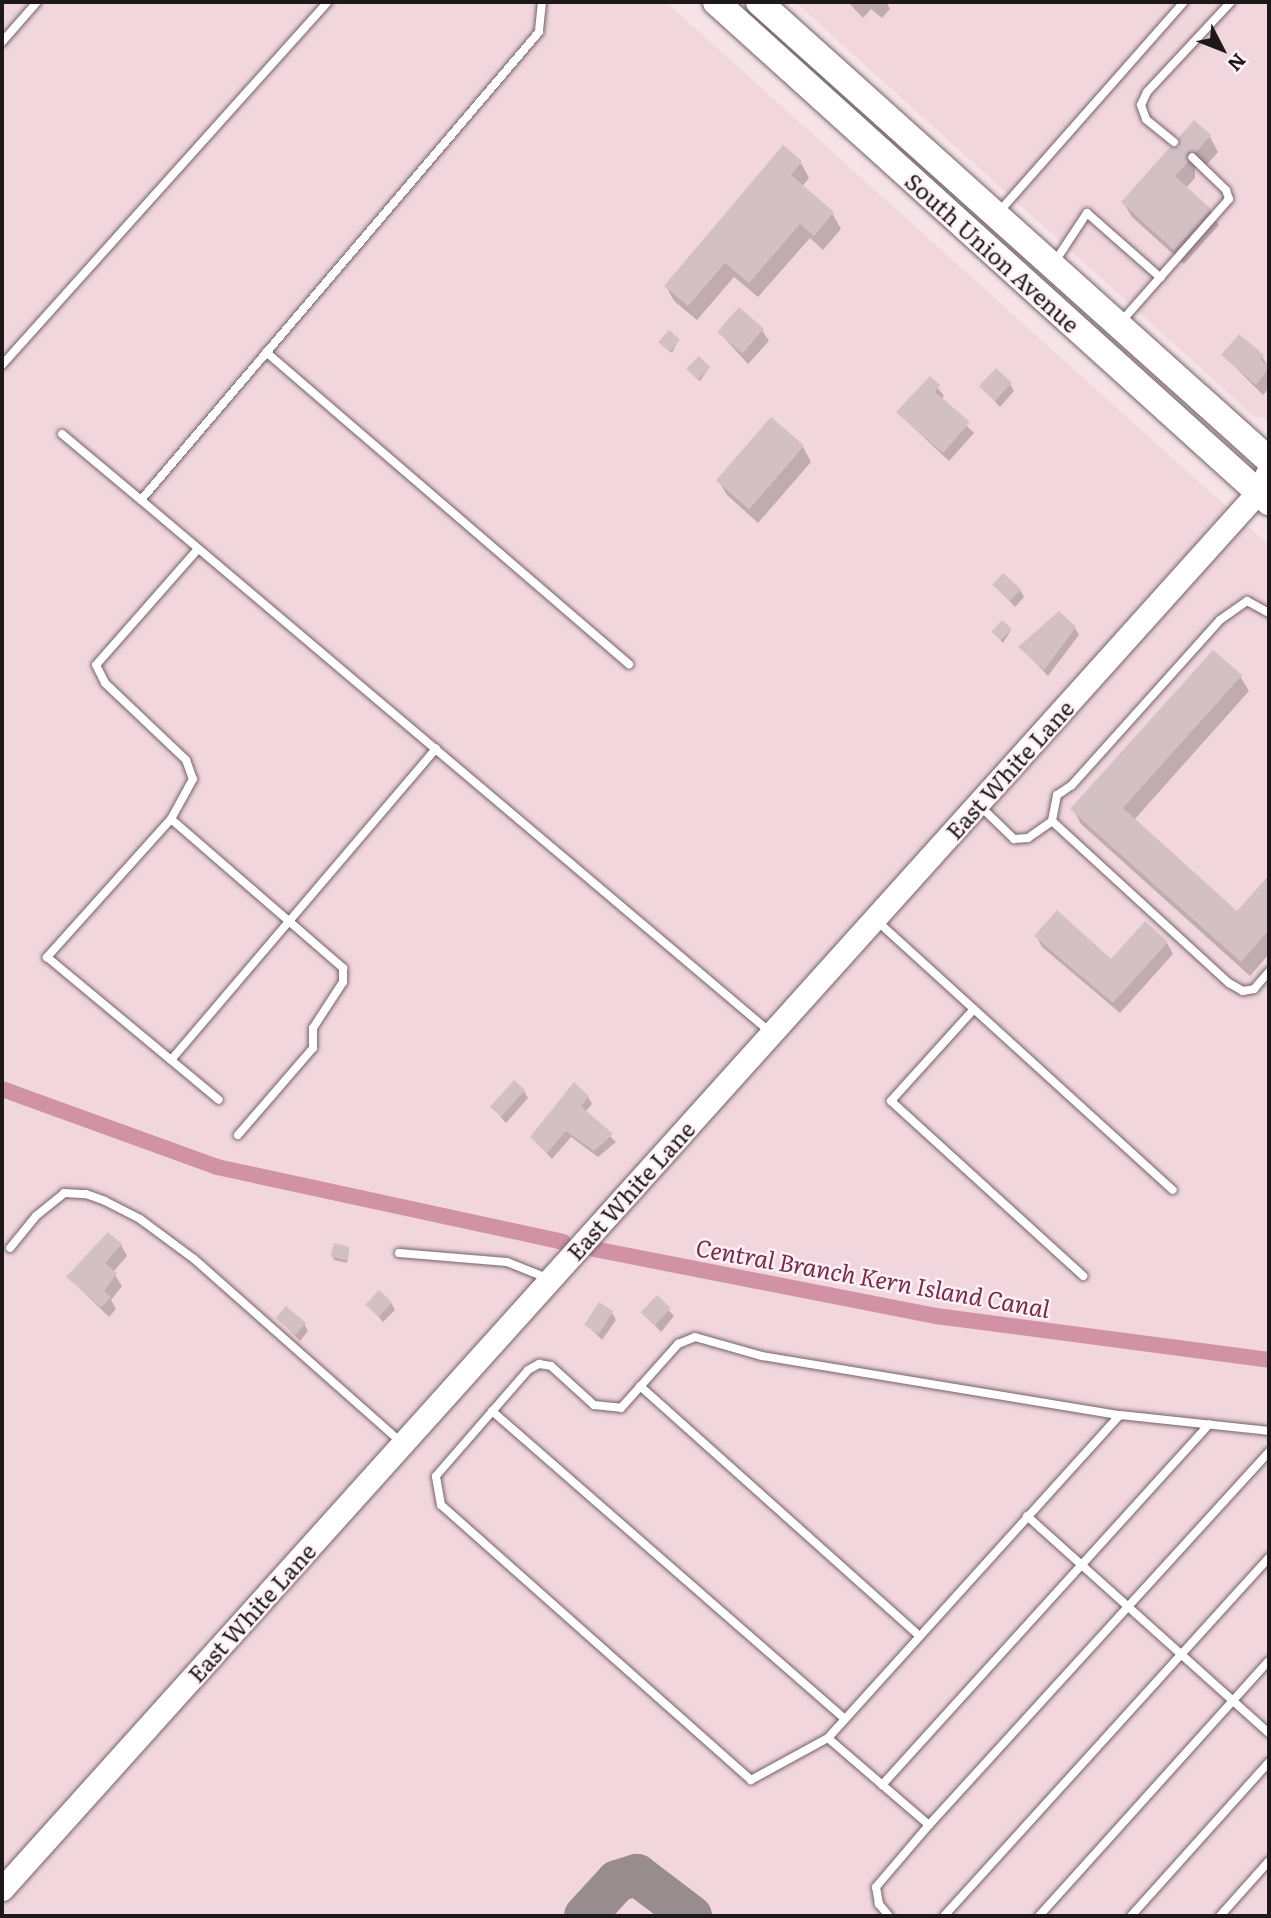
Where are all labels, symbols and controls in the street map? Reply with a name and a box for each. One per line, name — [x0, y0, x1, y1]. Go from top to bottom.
north arrow — [1187, 14, 1257, 84]
text: N — [1222, 48, 1253, 78]
street label: South Union Avenue — [900, 166, 1086, 338]
street label: East White Lane — [939, 694, 1079, 844]
street label: East White Lane — [560, 1115, 700, 1265]
water label: Central Branch Kern Island Canal — [694, 1232, 1052, 1322]
street label: East White Lane — [181, 1537, 321, 1687]

